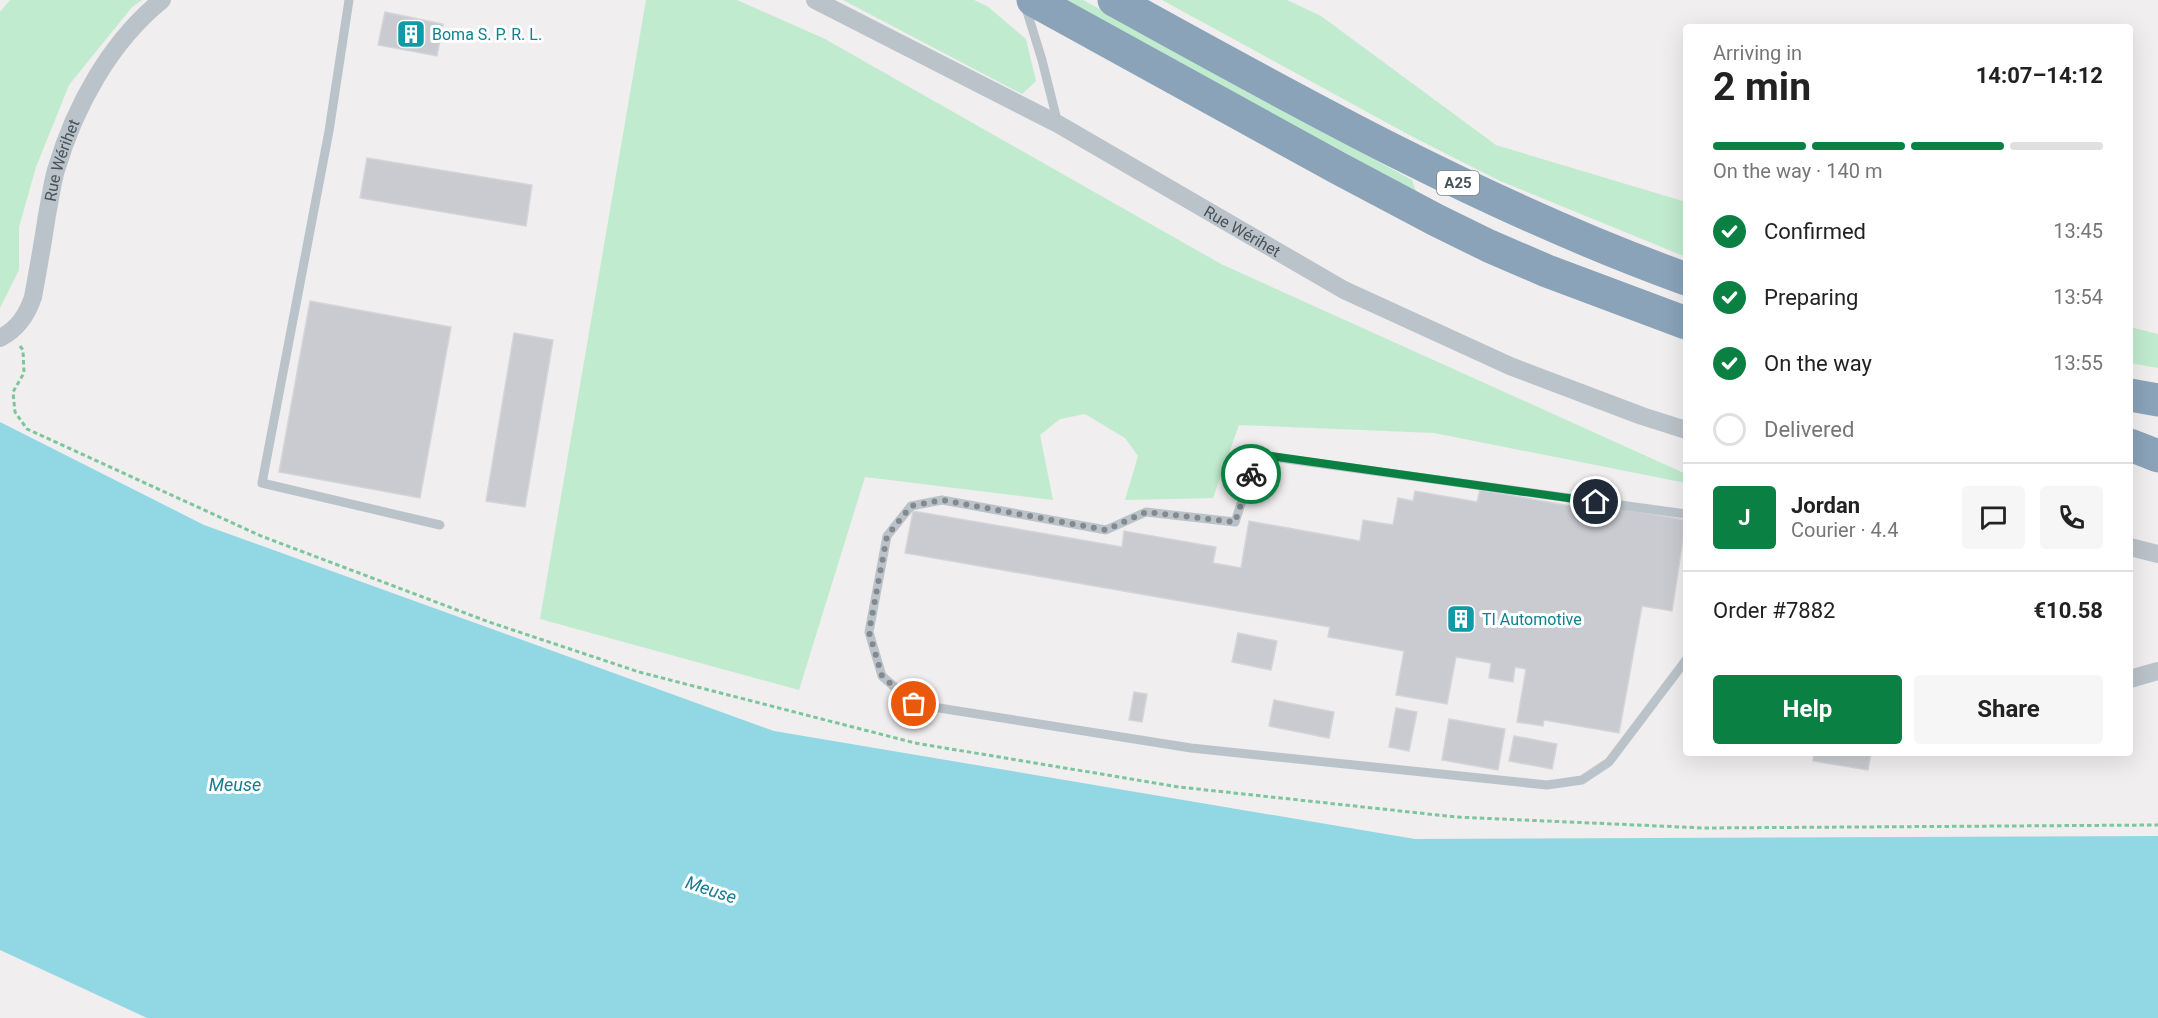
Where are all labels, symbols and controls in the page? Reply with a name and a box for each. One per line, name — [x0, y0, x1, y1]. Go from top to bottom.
building icon: Boma S. P. R. L. — [395, 18, 427, 50]
place label: Boma S. P. R. L. — [432, 25, 542, 44]
text: Arriving in — [1713, 41, 1802, 65]
text: 14:07–14:12 — [1976, 63, 2103, 88]
text: 2 min — [1713, 64, 1811, 110]
street label: Rue Wérihet — [41, 116, 84, 203]
text: On the way · 140 m — [1713, 159, 1882, 183]
road number: A25 — [1437, 171, 1479, 195]
street label: Rue Wérihet — [1200, 202, 1284, 261]
icon: check — [1713, 215, 1746, 248]
text: Confirmed — [1764, 219, 1866, 244]
text: 13:45 — [2053, 219, 2103, 243]
icon: check — [1713, 281, 1746, 314]
text: Preparing — [1764, 285, 1858, 310]
text: 13:54 — [2053, 285, 2103, 309]
icon: check — [1713, 347, 1746, 380]
text: On the way — [1764, 351, 1872, 376]
text: 13:55 — [2053, 351, 2103, 375]
text: Delivered — [1764, 417, 1854, 442]
courier — [1221, 444, 1281, 504]
icon: bike — [1235, 458, 1268, 491]
pin — [1570, 476, 1621, 527]
icon: home — [1579, 485, 1612, 518]
button: chat — [1962, 486, 2025, 549]
button: phone — [2040, 486, 2103, 549]
text: Jordan — [1791, 493, 1860, 518]
text: J — [1738, 505, 1751, 530]
text: Courier · 4.4 — [1791, 518, 1898, 542]
text: Order #7882 — [1713, 598, 1835, 623]
text: €10.58 — [2034, 598, 2103, 623]
building icon: TI Automotive — [1445, 603, 1477, 635]
place label: TI Automotive — [1482, 610, 1582, 629]
button: Help — [1713, 675, 1902, 744]
button: Share — [1914, 675, 2103, 744]
pin — [888, 678, 939, 729]
icon: bag — [897, 687, 930, 720]
water label: Meuse — [209, 774, 261, 795]
water label: Meuse — [683, 871, 739, 908]

